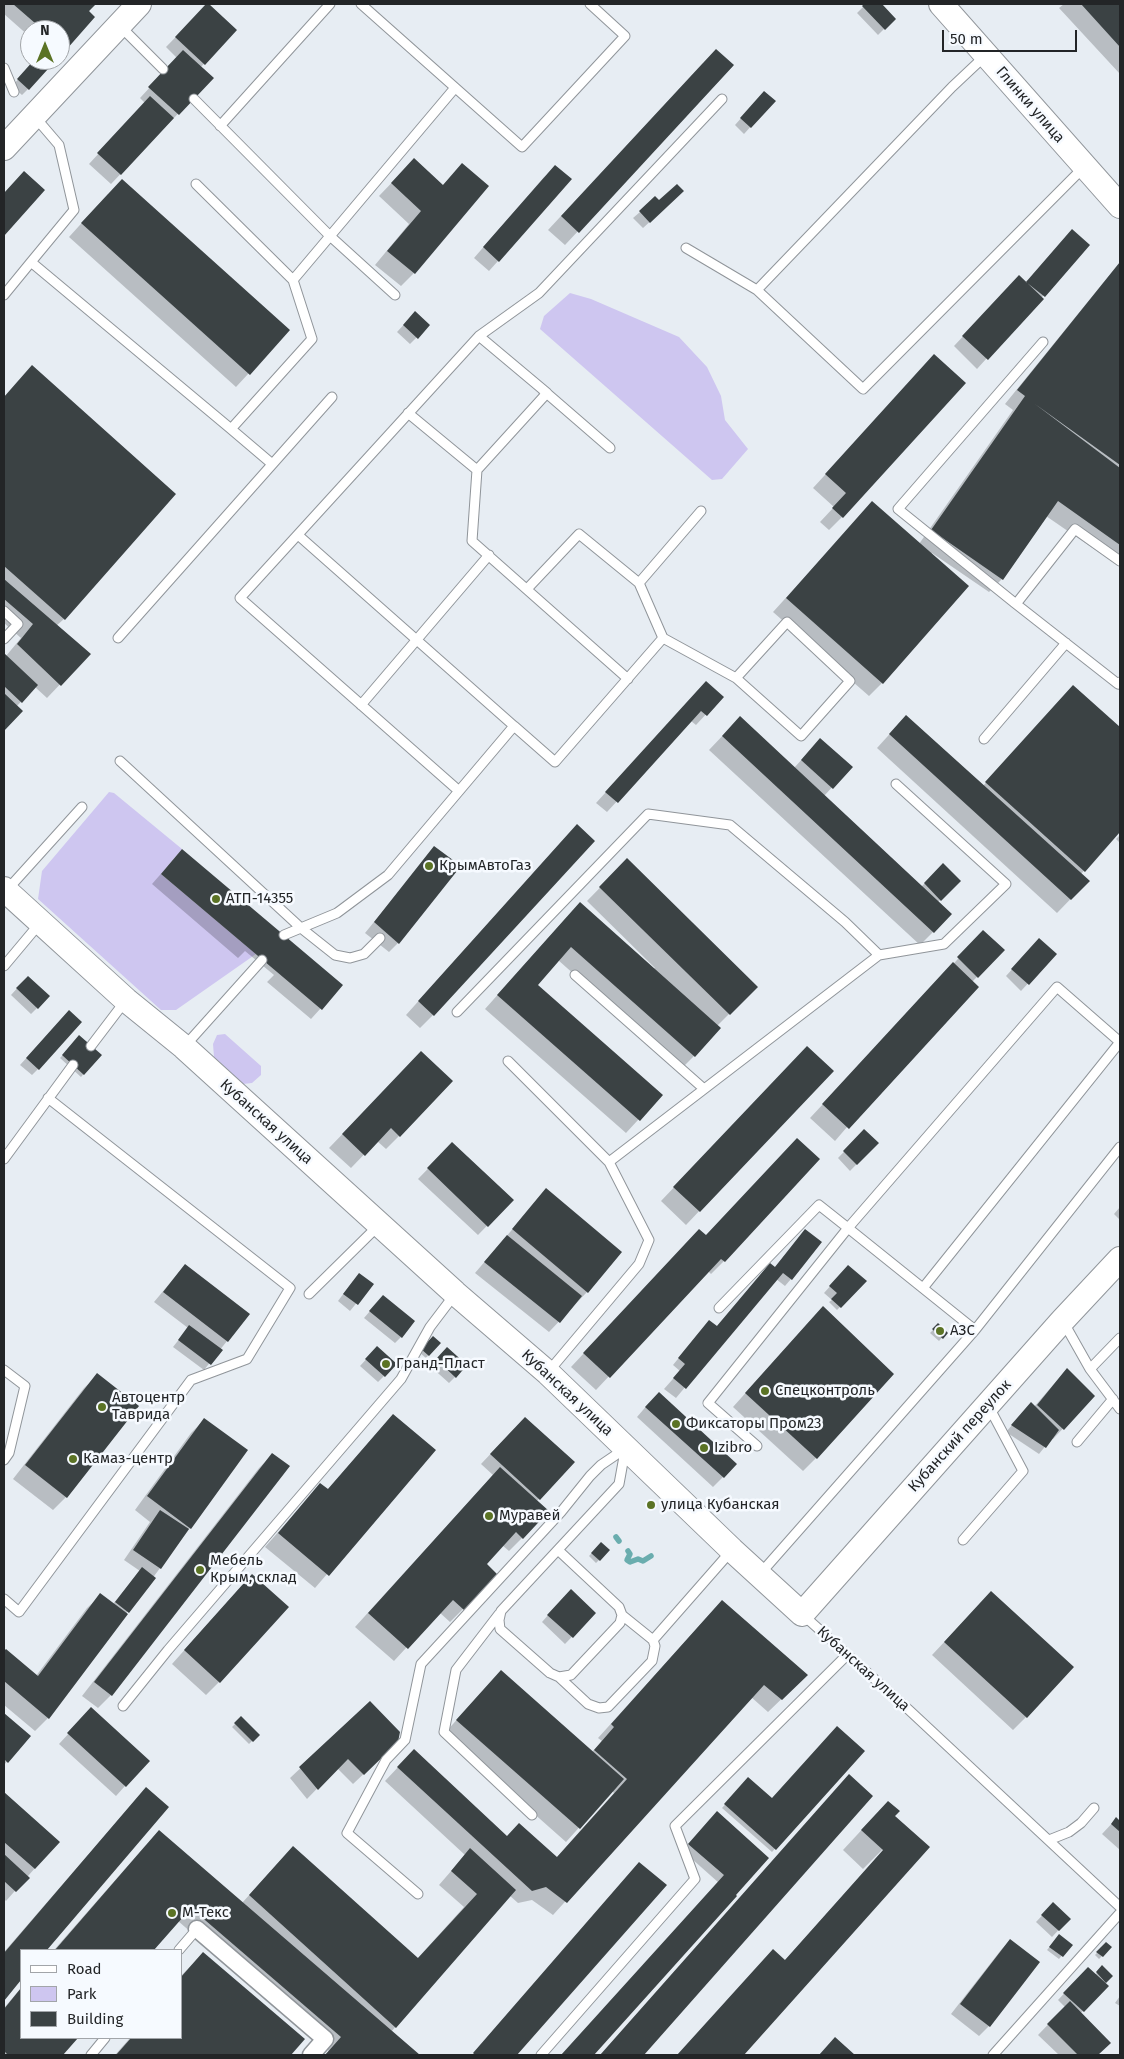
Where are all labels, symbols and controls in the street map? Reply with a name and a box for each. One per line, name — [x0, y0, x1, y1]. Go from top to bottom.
north arrow — [20, 20, 70, 70]
scale bar — [944, 20, 1079, 52]
text: N — [40, 22, 50, 39]
text: 50 m — [950, 30, 983, 48]
street label: Глинки улица — [992, 63, 1068, 147]
place label: КрымАвтоГаз — [439, 857, 532, 875]
marker: КрымАвтоГаз — [423, 860, 435, 872]
place label: АТП-14355 — [226, 890, 293, 908]
marker: АТП-14355 — [210, 893, 222, 905]
street label: Кубанская улица — [216, 1076, 316, 1168]
place label: АЗС — [950, 1322, 975, 1340]
marker: АЗС — [934, 1325, 946, 1337]
street label: Кубанская улица — [517, 1346, 617, 1440]
place label: Гранд-Пласт — [396, 1355, 485, 1373]
marker: Гранд-Пласт — [380, 1358, 392, 1370]
street label: Кубанский переулок — [905, 1376, 1015, 1496]
place label: Спецконтроль — [775, 1382, 875, 1400]
marker: Спецконтроль — [759, 1385, 771, 1397]
place label: Автоцентр Таврида — [112, 1389, 185, 1424]
marker: Автоцентр Таврида — [96, 1401, 108, 1413]
place label: Фиксаторы Пром23 — [686, 1415, 822, 1433]
marker: Фиксаторы Пром23 — [670, 1418, 682, 1430]
place label: Izibro — [714, 1439, 752, 1457]
marker: Izibro — [698, 1442, 710, 1454]
place label: Камаз-центр — [83, 1450, 173, 1468]
marker: Камаз-центр — [67, 1453, 79, 1465]
place label: улица Кубанская — [661, 1496, 780, 1514]
marker: улица Кубанская — [645, 1499, 657, 1511]
place label: Муравей — [499, 1507, 561, 1525]
marker: Муравей — [483, 1510, 495, 1522]
place label: Мебель Крым, склад — [210, 1552, 297, 1587]
marker: Мебель Крым, склад — [194, 1564, 206, 1576]
street label: Кубанская улица — [813, 1623, 913, 1715]
place label: М-Текс — [182, 1904, 229, 1922]
marker: М-Текс — [166, 1907, 178, 1919]
legend — [20, 1949, 182, 2039]
text: Road — [67, 1960, 102, 1978]
text: Park — [67, 1985, 97, 2003]
text: Building — [67, 2010, 123, 2028]

